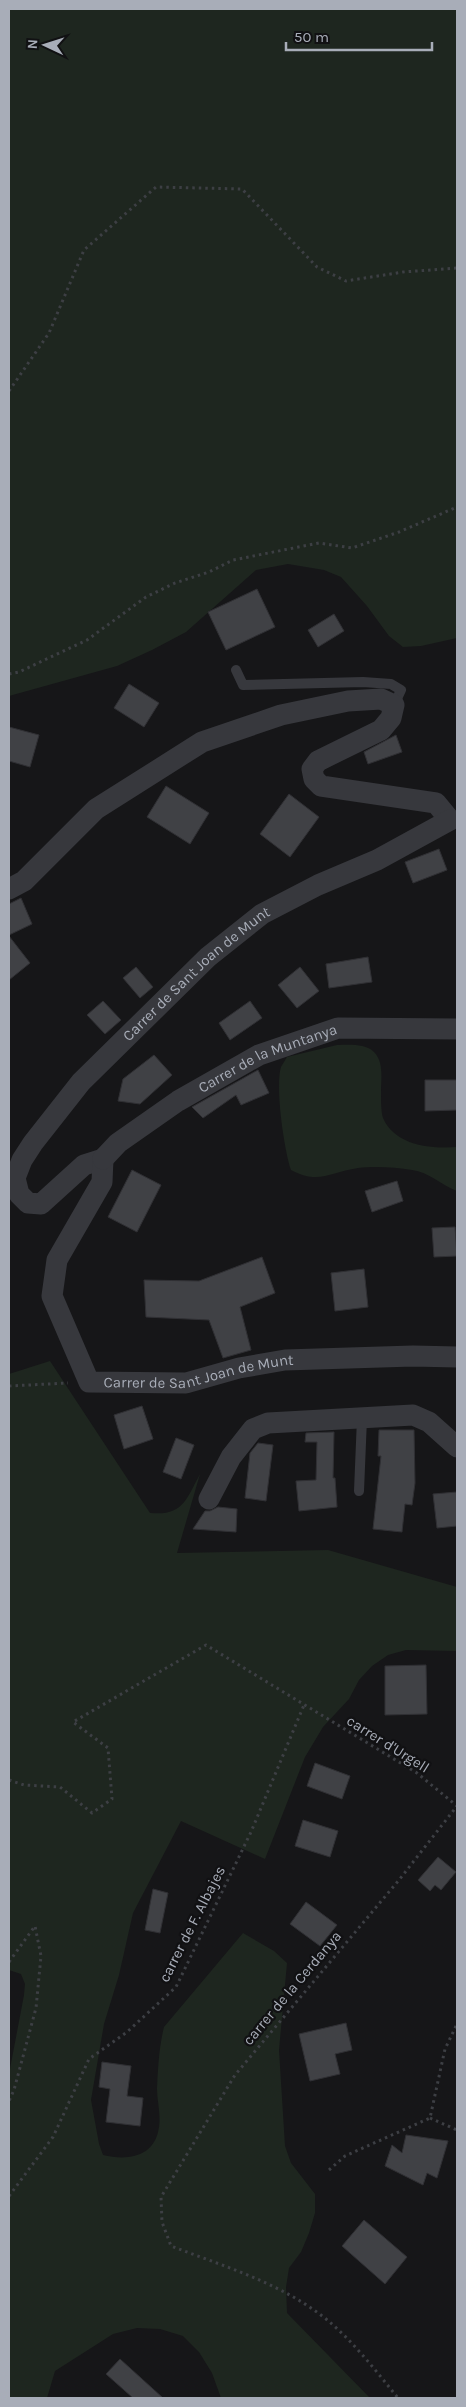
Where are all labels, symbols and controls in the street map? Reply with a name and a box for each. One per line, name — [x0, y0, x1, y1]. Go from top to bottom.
north arrow — [20, 20, 70, 70]
scale bar — [286, 20, 432, 52]
text: 50 m — [294, 28, 329, 46]
text: N — [24, 39, 41, 50]
street label: Carrer de Sant Joan de Munt — [119, 902, 273, 1045]
street label: Carrer de la Muntanya — [195, 1020, 339, 1097]
street label: Carrer de Sant Joan de Munt — [104, 1351, 294, 1392]
street label: carrer d'Urgell — [343, 1711, 433, 1777]
street label: carrer de F. Albajes — [155, 1863, 229, 1985]
street label: carrer de la Cerdanya — [239, 1927, 345, 2049]

